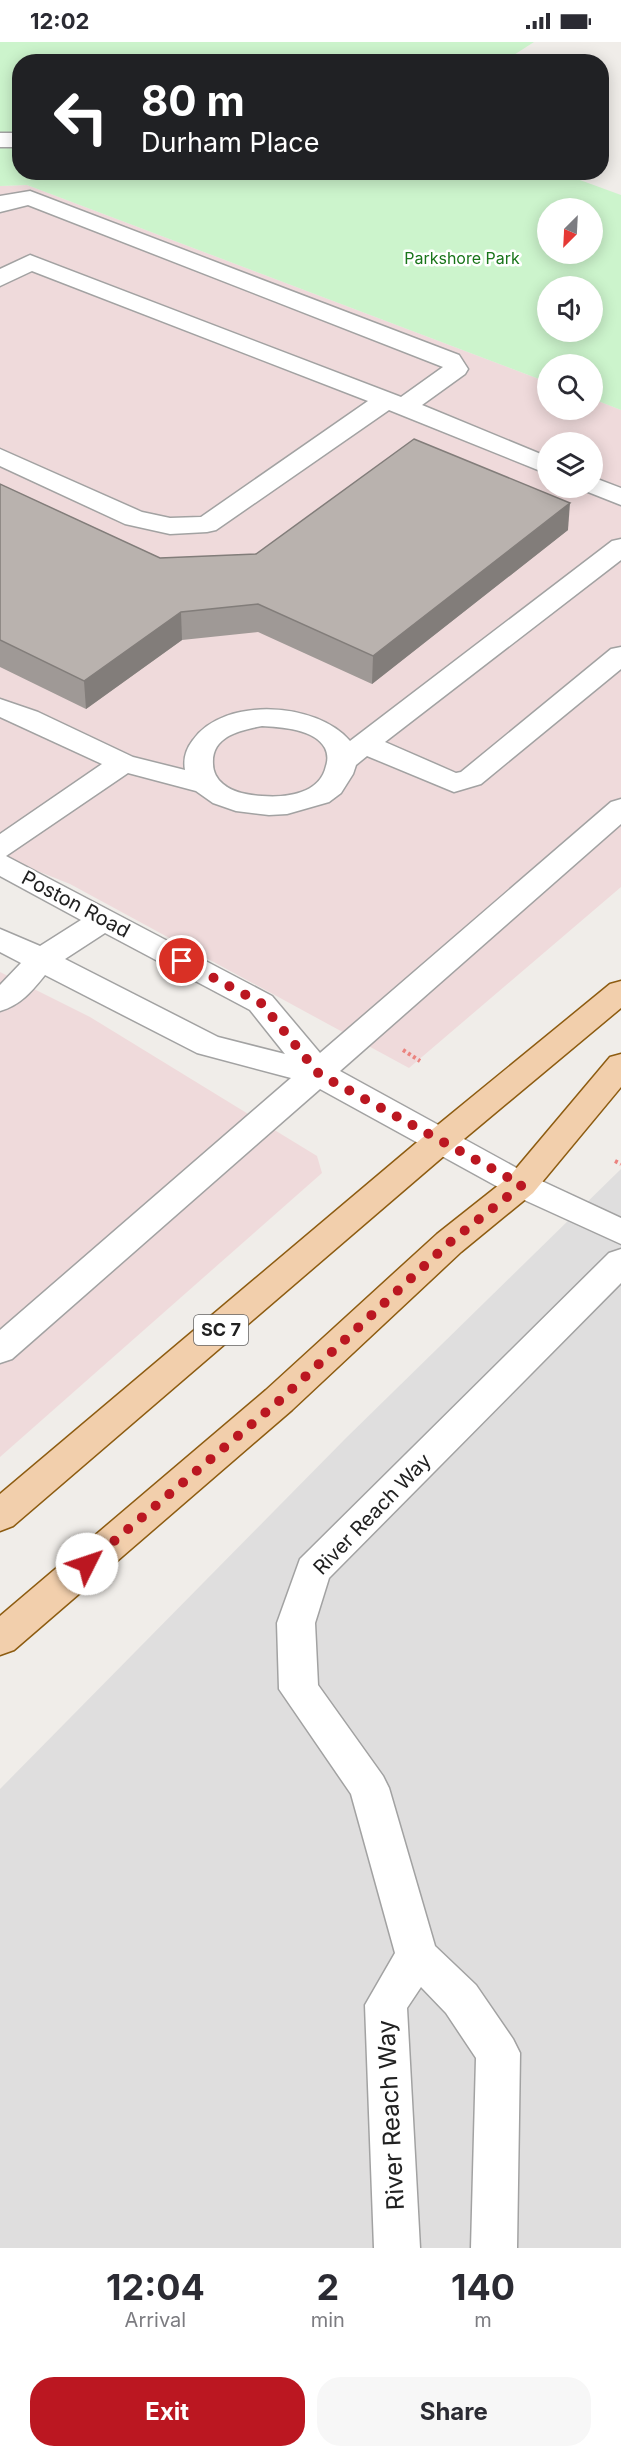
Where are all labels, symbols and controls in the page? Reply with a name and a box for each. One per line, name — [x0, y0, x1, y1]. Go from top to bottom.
text: 12:02 — [30, 8, 89, 34]
text: 80 m — [141, 75, 245, 126]
icon: left — [42, 78, 120, 156]
text: Durham Place — [141, 126, 320, 159]
north arrow — [537, 198, 603, 264]
map controls — [537, 198, 603, 498]
park label: Parkshore Park — [404, 248, 520, 268]
button: sound — [537, 276, 603, 342]
button: search — [537, 354, 603, 420]
button: layers — [537, 432, 603, 498]
street label: Poston Road — [18, 865, 134, 943]
pin — [156, 935, 207, 986]
icon: arrive — [165, 944, 198, 977]
road number: SC 7 — [194, 1315, 248, 1345]
street label: River Reach Way — [308, 1449, 436, 1579]
position arrow — [55, 1532, 119, 1596]
street label: River Reach Way — [371, 2019, 410, 2211]
text: 12:04 — [106, 2265, 205, 2309]
text: 2 — [317, 2265, 339, 2309]
text: 140 — [451, 2265, 515, 2309]
text: Arrival — [125, 2308, 186, 2332]
text: min — [311, 2308, 345, 2332]
text: m — [474, 2308, 492, 2332]
button: Exit — [30, 2377, 305, 2446]
button: Share — [317, 2377, 591, 2446]

